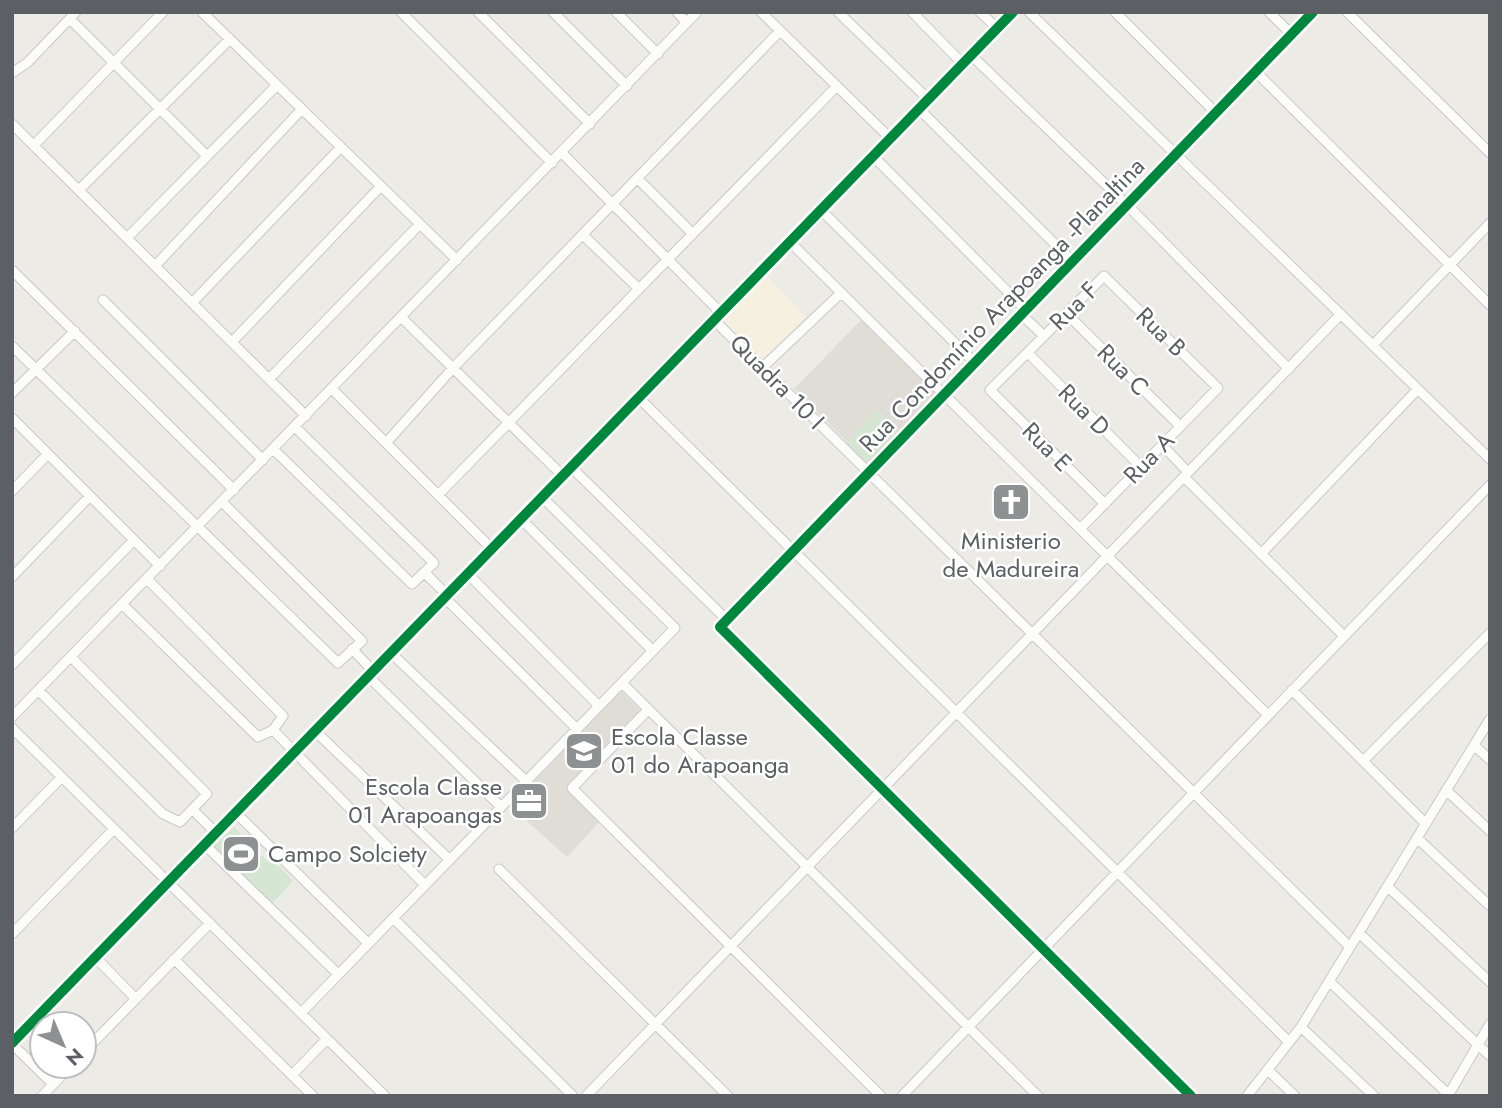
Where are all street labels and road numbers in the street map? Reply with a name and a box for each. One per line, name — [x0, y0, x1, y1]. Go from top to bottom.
street label: Rua Condomínio Arapoanga -Planaltina — [853, 152, 1151, 458]
street label: Rua F — [1041, 273, 1106, 338]
street label: Rua B — [1128, 299, 1194, 364]
street label: Quadra 10 I — [722, 326, 833, 437]
street label: Rua C — [1091, 338, 1155, 402]
street label: Rua D — [1050, 376, 1118, 444]
street label: Rua E — [1014, 414, 1080, 480]
street label: Rua A — [1115, 424, 1182, 492]

